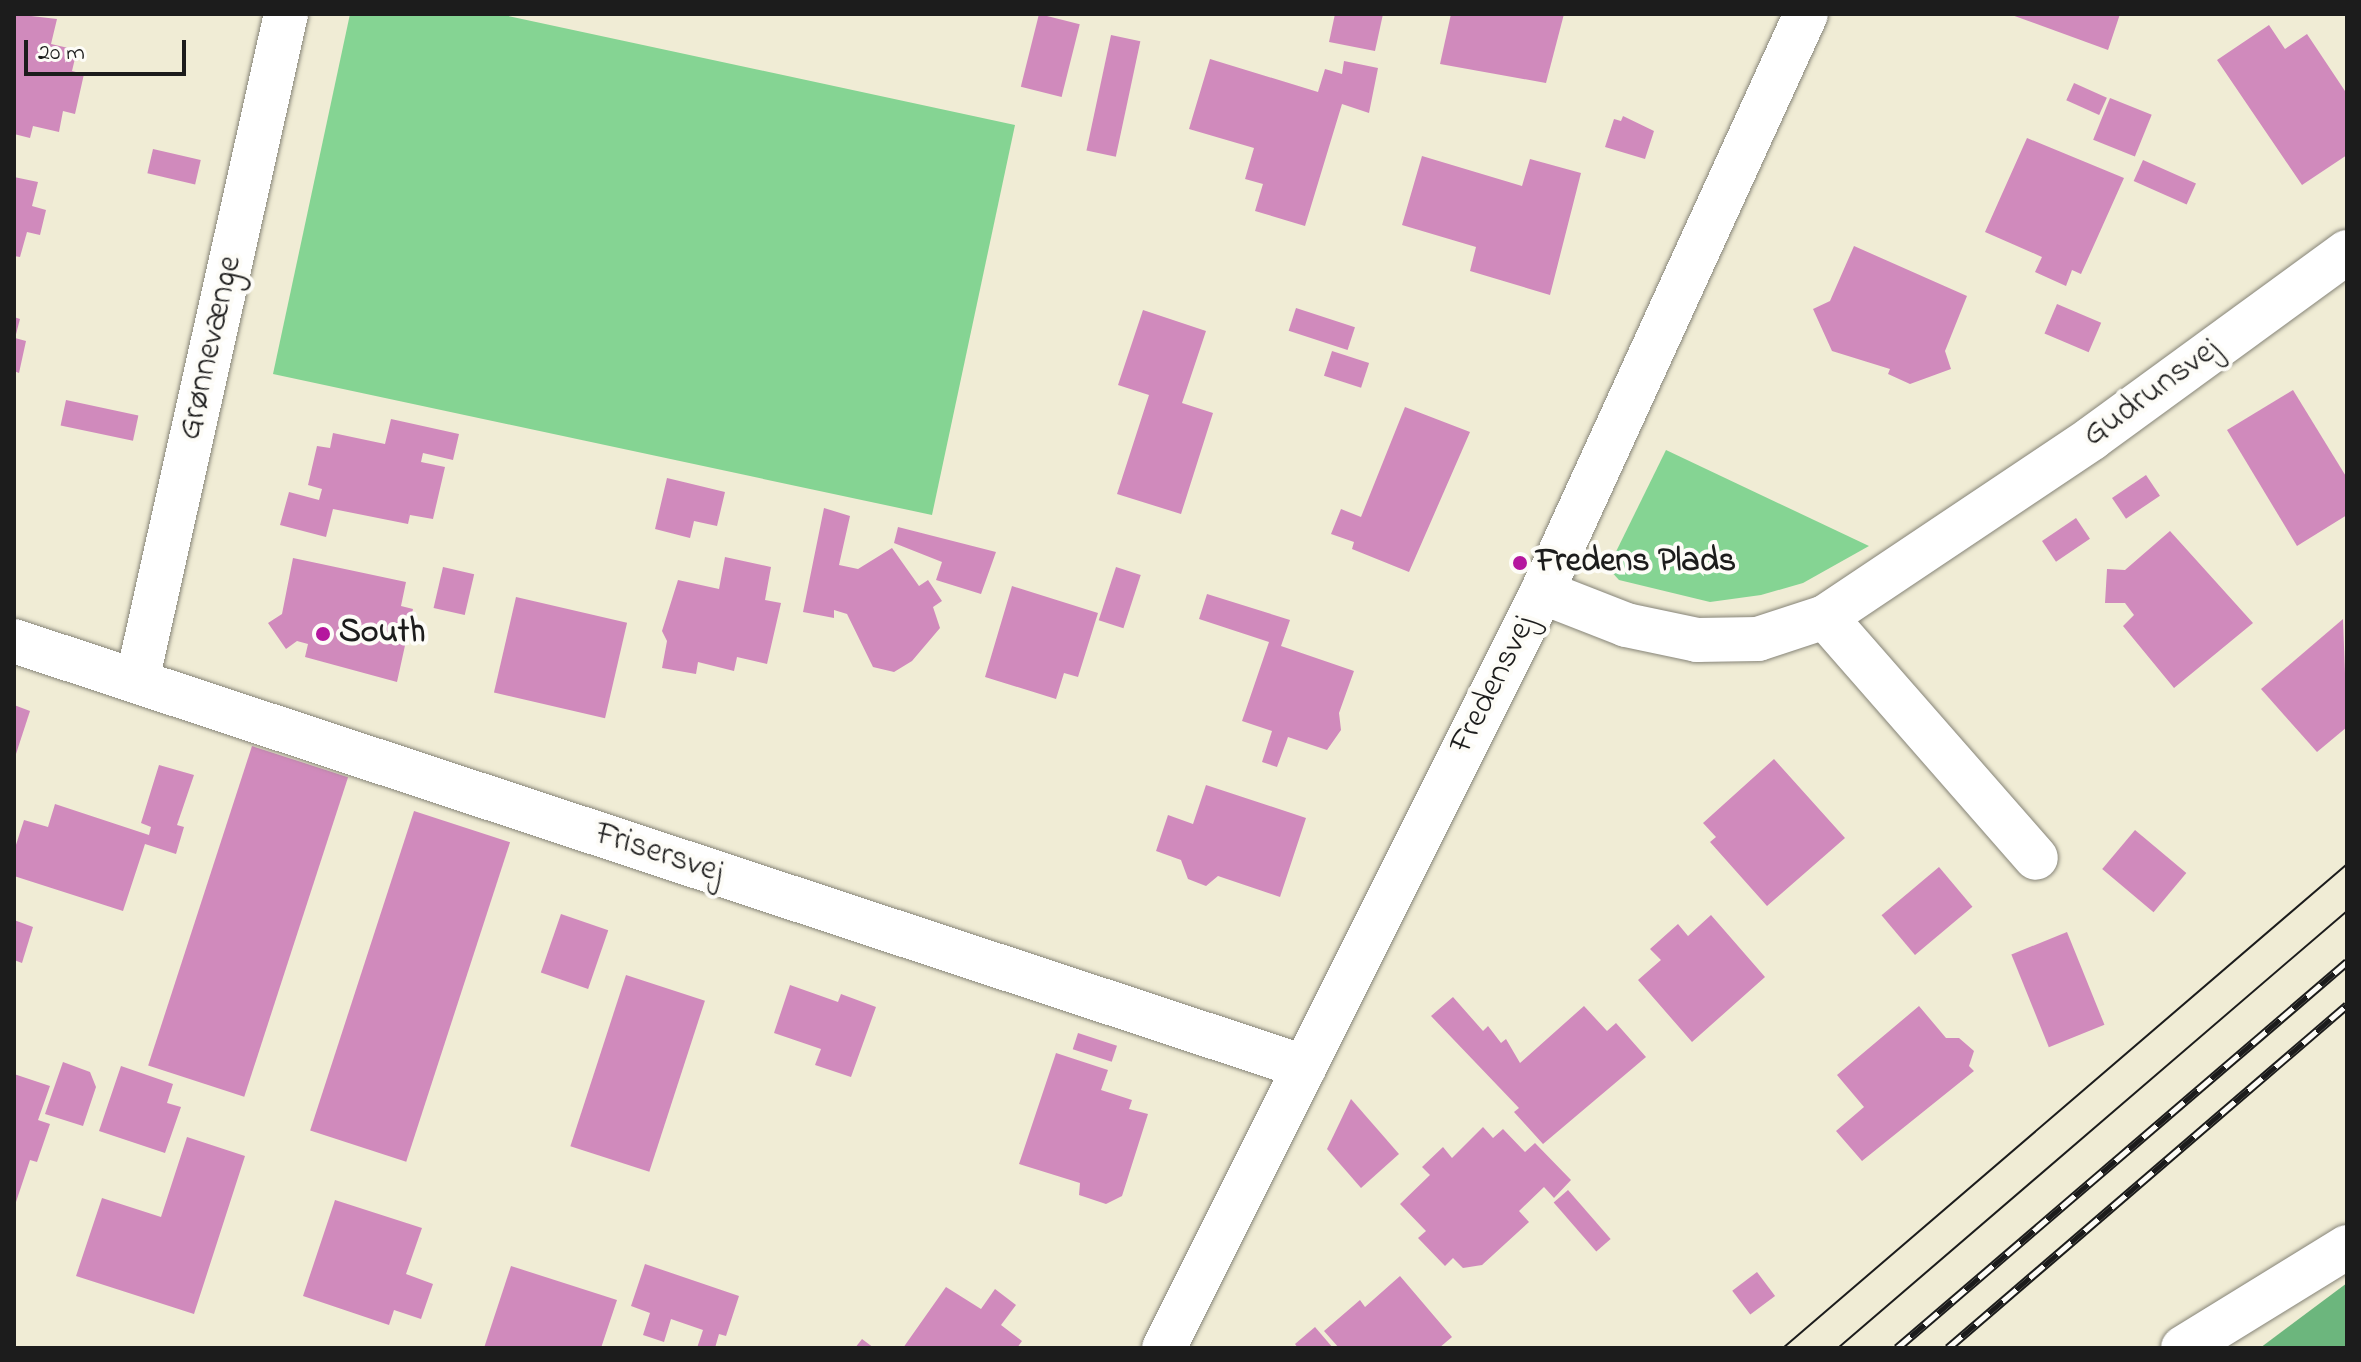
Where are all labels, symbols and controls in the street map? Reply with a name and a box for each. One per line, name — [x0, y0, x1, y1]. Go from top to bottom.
scale bar — [28, 24, 190, 74]
text: 20 m — [38, 36, 85, 71]
street label: Grønnevænge — [170, 252, 252, 444]
street label: Gudrunsvej — [2075, 330, 2229, 456]
place label: Fredens Plads — [1536, 543, 1736, 583]
marker: Fredens Plads — [1511, 554, 1529, 572]
street label: Fredensvej — [1442, 609, 1546, 761]
place label: South — [339, 614, 425, 654]
marker: South — [314, 625, 332, 643]
street label: Frisersvej — [590, 814, 728, 894]

